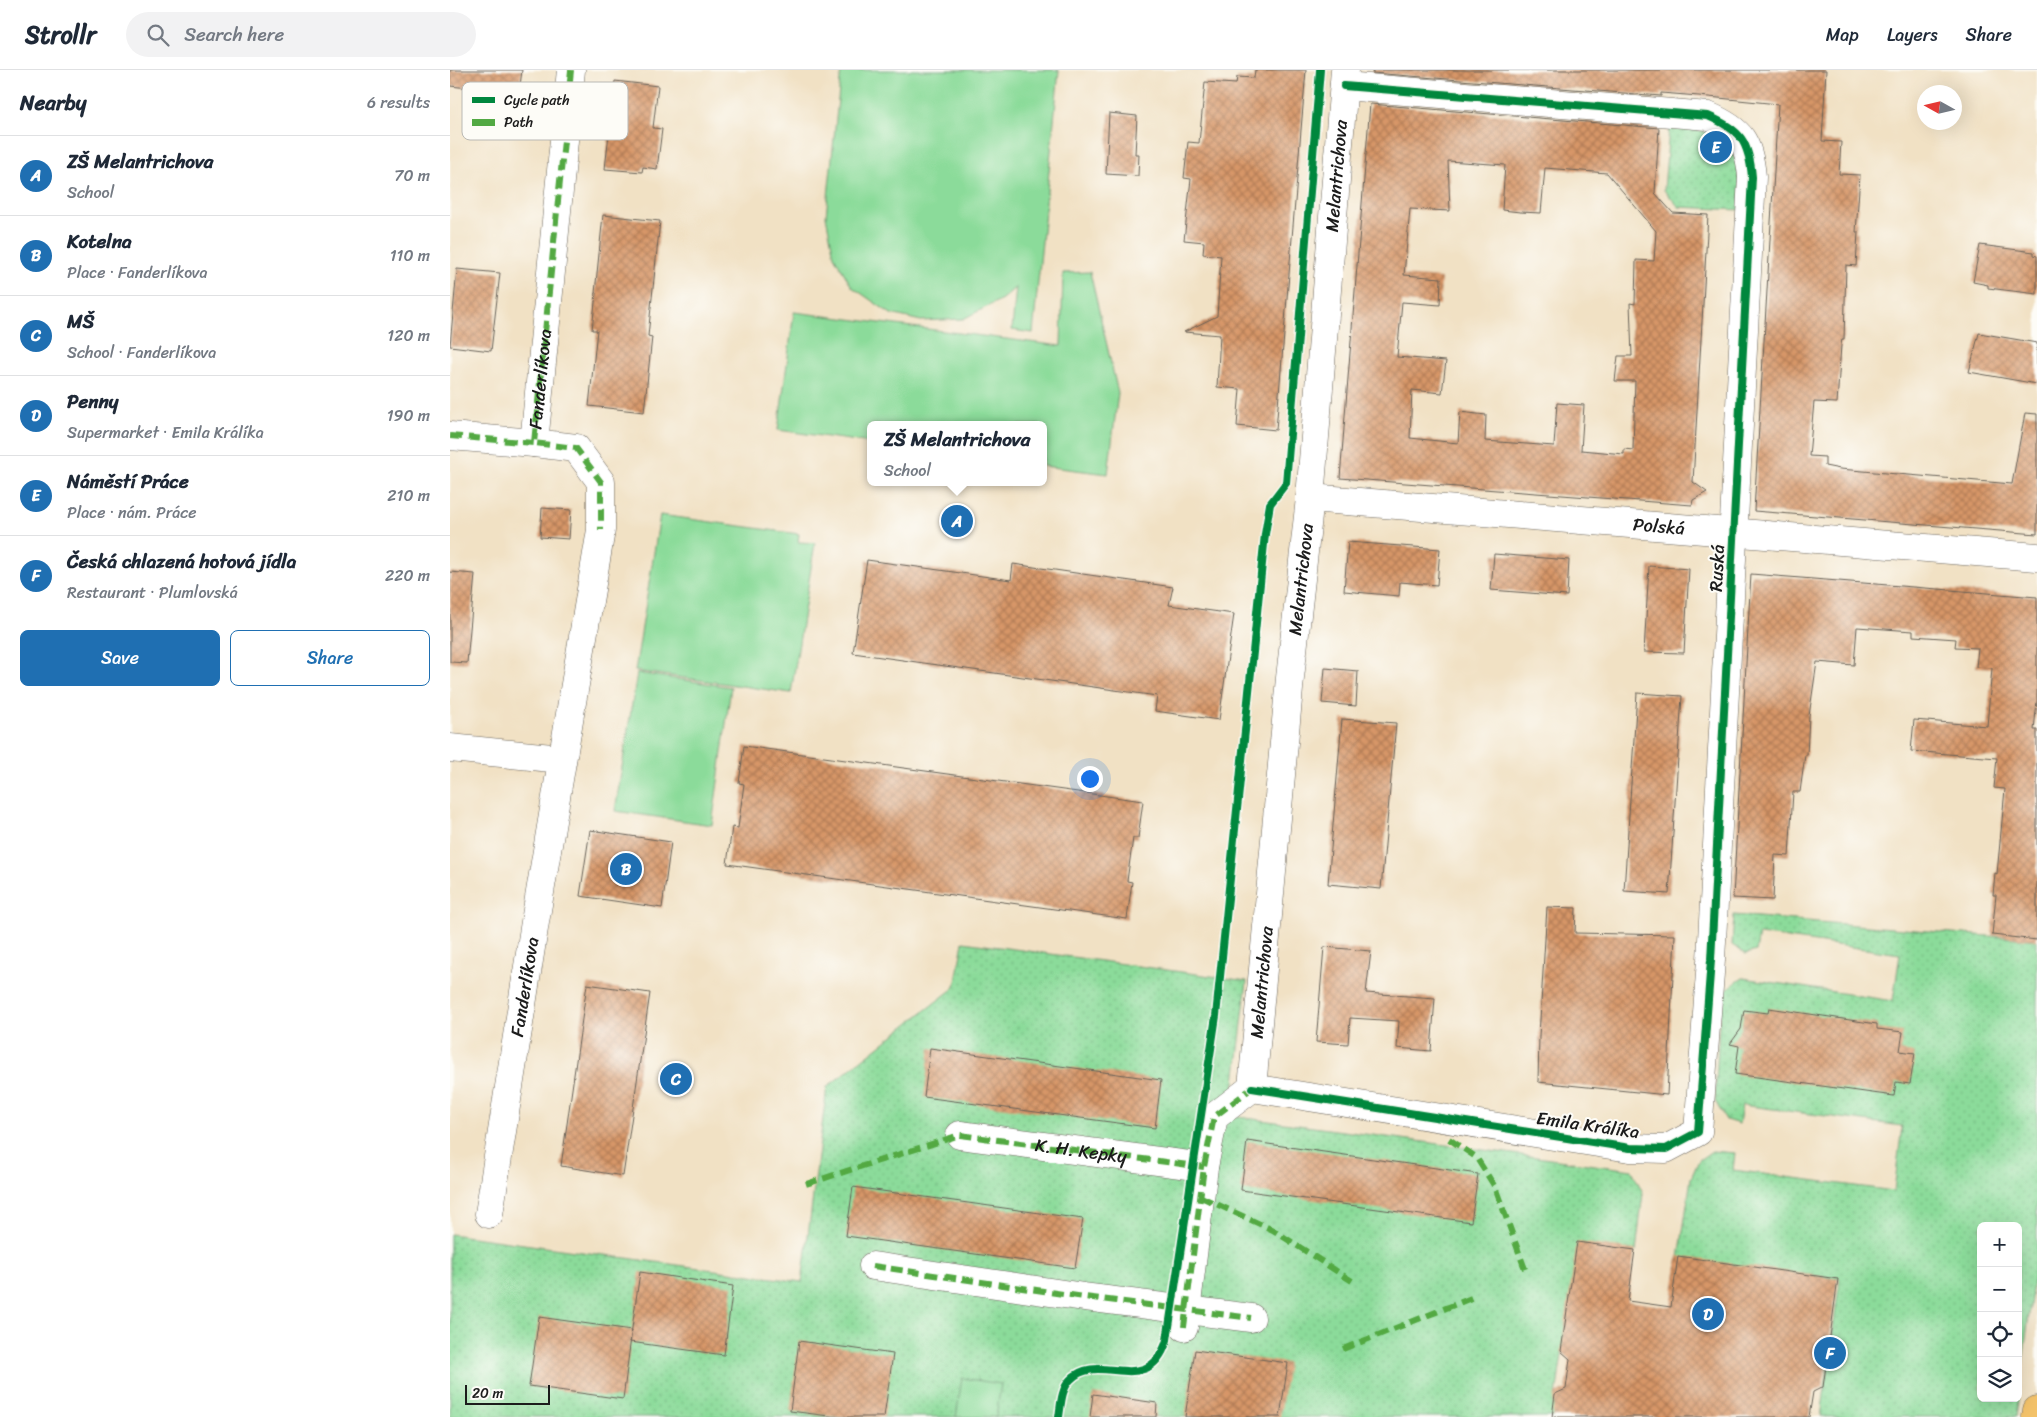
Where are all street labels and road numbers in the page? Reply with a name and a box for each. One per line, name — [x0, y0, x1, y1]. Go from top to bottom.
street label: Melantrichova — [1316, 118, 1357, 233]
street label: Fanderlíkova — [519, 327, 561, 431]
street label: Polská — [1632, 508, 1686, 544]
street label: Melantrichova — [1279, 521, 1323, 637]
street label: Ruská — [1700, 543, 1734, 593]
street label: Melantrichova — [1241, 924, 1283, 1040]
street label: Fanderlíkova — [501, 935, 548, 1039]
street label: Emila Králíka — [1534, 1102, 1642, 1148]
street label: K. H. Kepky — [1033, 1129, 1130, 1173]

